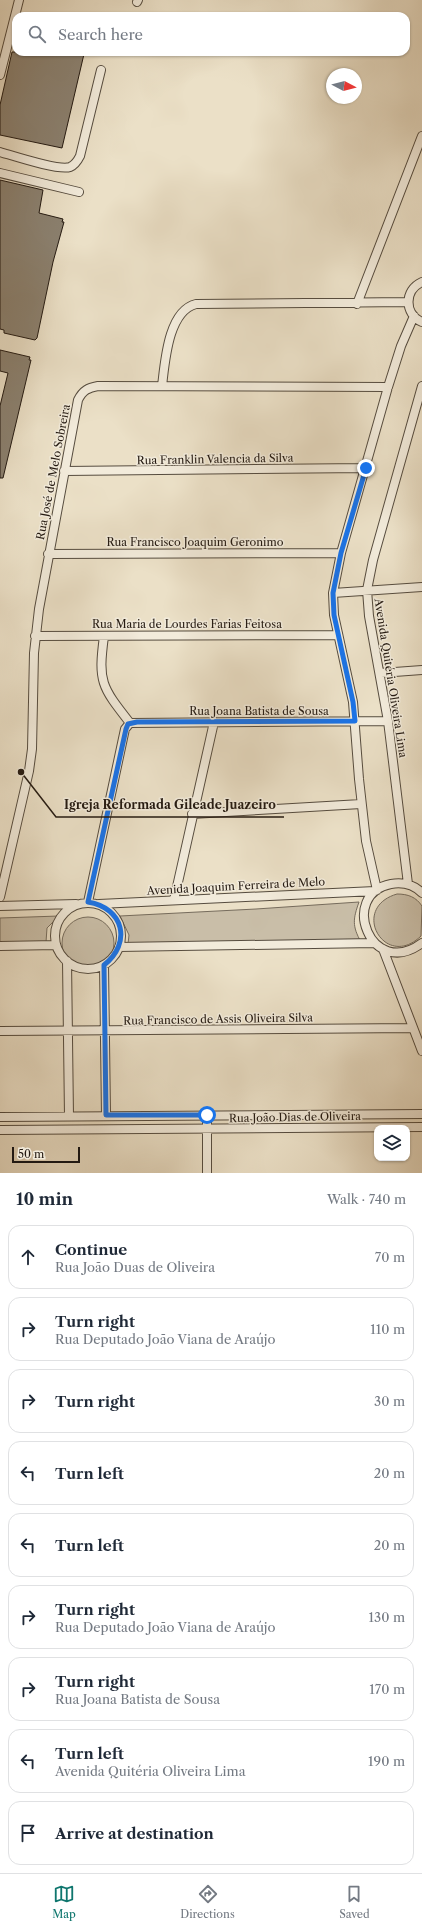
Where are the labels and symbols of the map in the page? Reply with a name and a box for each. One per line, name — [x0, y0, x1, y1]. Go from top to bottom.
north arrow — [326, 68, 362, 104]
street label: Rua José de Melo Sobreira — [33, 403, 73, 541]
street label: Rua Franklin Valencia da Silva — [136, 451, 294, 467]
route end — [357, 459, 375, 477]
street label: Rua Francisco Joaquim Geronimo — [107, 535, 284, 549]
street label: Avenida Quitéria Oliveira Lima — [371, 596, 411, 759]
street label: Rua Maria de Lourdes Farias Feitosa — [92, 617, 282, 631]
street label: Rua Joana Batista de Sousa — [189, 704, 329, 718]
callout: Igreja Reformada Gileade Juazeiro — [56, 793, 284, 817]
text: Igreja Reformada Gileade Juazeiro — [64, 797, 276, 812]
street label: Avenida Joaquim Ferreira de Melo — [145, 874, 326, 898]
street label: Rua Francisco de Assis Oliveira Silva — [123, 1010, 313, 1028]
route start — [198, 1106, 216, 1124]
street label: Rua João Dias de Oliveira — [229, 1109, 361, 1125]
scale bar — [12, 1145, 80, 1164]

